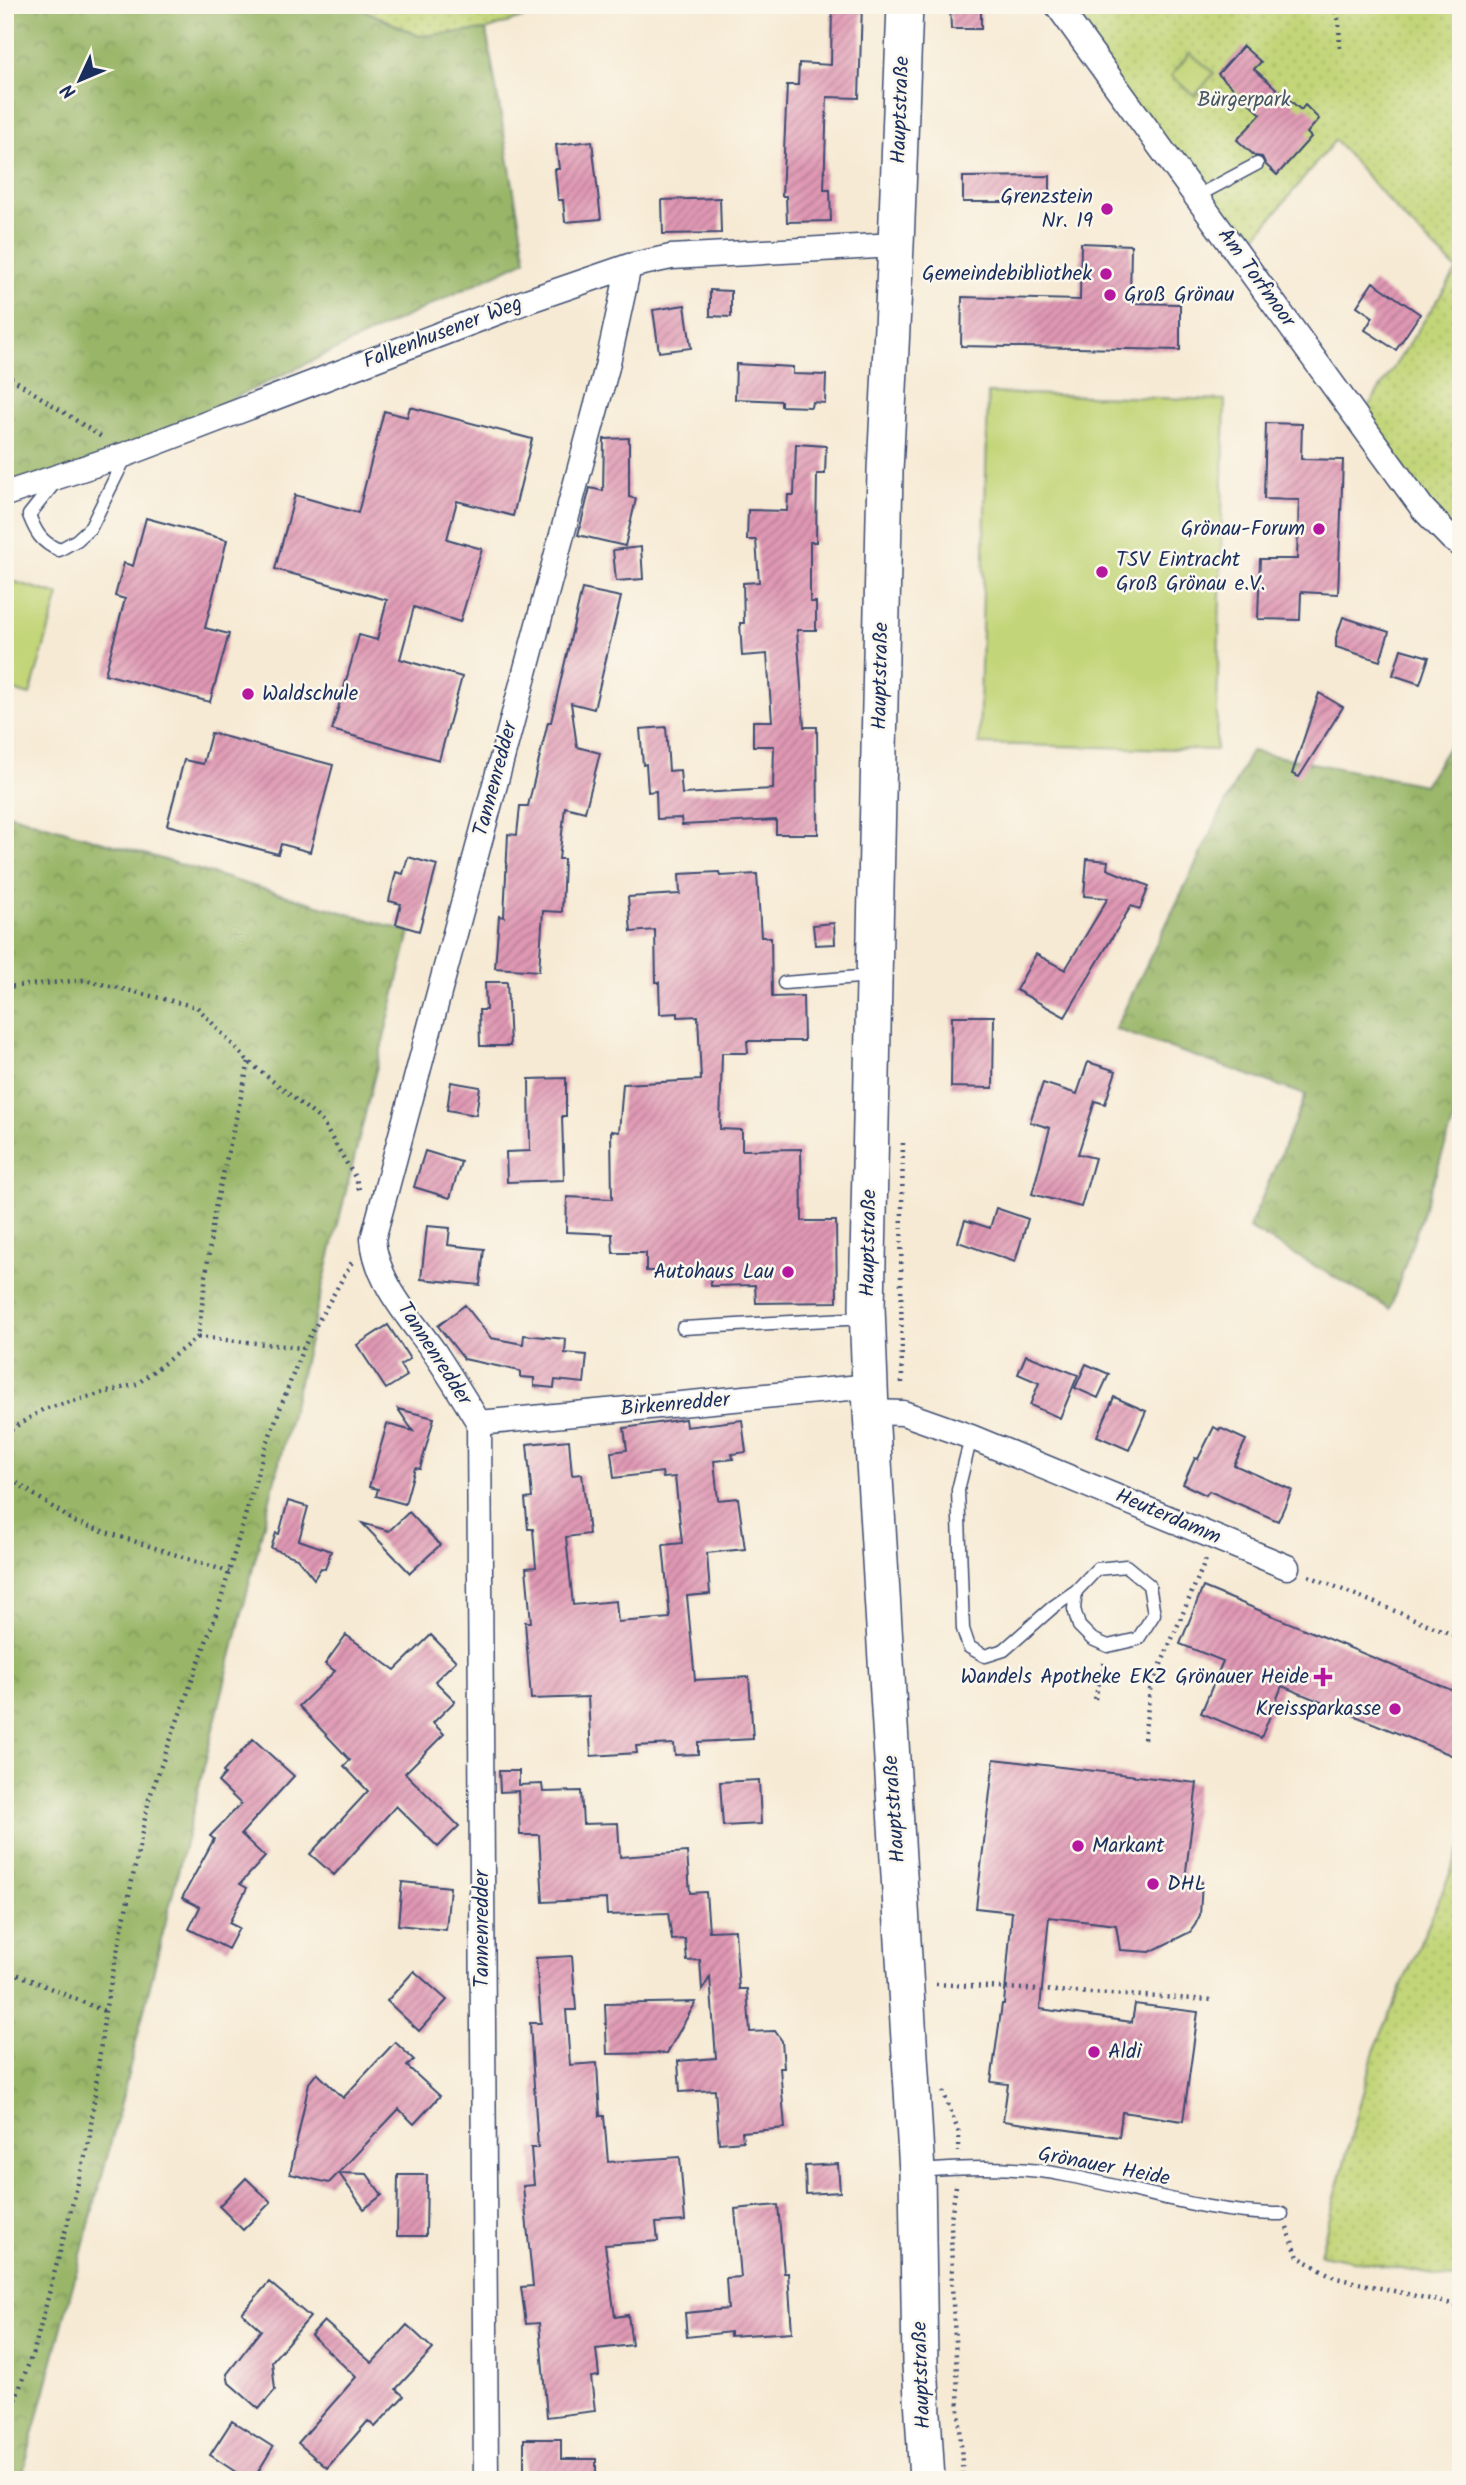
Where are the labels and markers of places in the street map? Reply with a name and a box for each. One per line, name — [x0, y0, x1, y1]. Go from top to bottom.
place label: Grenzstein Nr. 19 — [1001, 181, 1093, 238]
marker: Grenzstein Nr. 19 — [1099, 201, 1115, 217]
place label: Gemeindebibliothek — [922, 258, 1092, 291]
marker: Gemeindebibliothek — [1098, 266, 1114, 282]
place label: Groß Grönau — [1124, 279, 1234, 312]
marker: Groß Grönau — [1102, 287, 1118, 303]
place label: Grönau-Forum — [1181, 513, 1305, 546]
marker: Grönau-Forum — [1311, 521, 1327, 537]
place label: TSV Eintracht Groß Grönau e.V. — [1116, 544, 1265, 601]
marker: TSV Eintracht Groß Grönau e.V. — [1094, 564, 1110, 580]
place label: Waldschule — [262, 678, 359, 711]
marker: Waldschule — [240, 686, 256, 702]
place label: Autohaus Lau — [654, 1256, 774, 1289]
marker: Autohaus Lau — [780, 1264, 796, 1280]
place label: Wandels Apotheke EKZ Grönauer Heide — [960, 1661, 1310, 1694]
marker: Wandels Apotheke EKZ Grönauer Heide — [1315, 1669, 1331, 1685]
place label: Kreissparkasse — [1255, 1693, 1382, 1726]
marker: Kreissparkasse — [1387, 1701, 1403, 1717]
place label: Markant — [1092, 1830, 1165, 1863]
marker: Markant — [1070, 1838, 1086, 1854]
place label: DHL — [1167, 1868, 1206, 1901]
marker: DHL — [1145, 1876, 1161, 1892]
place label: Aldi — [1108, 2036, 1142, 2069]
marker: Aldi — [1086, 2044, 1102, 2060]

